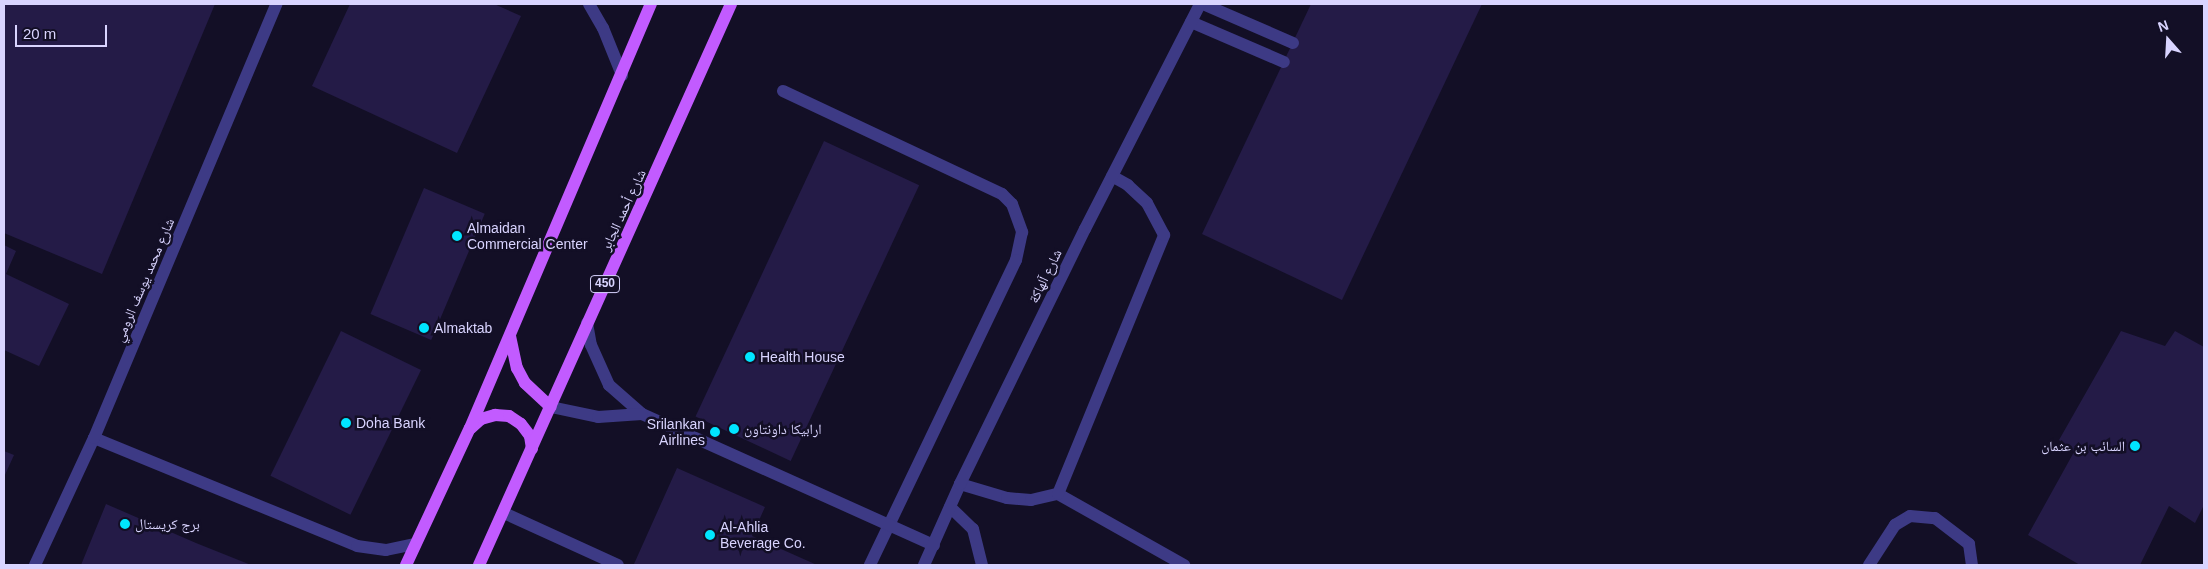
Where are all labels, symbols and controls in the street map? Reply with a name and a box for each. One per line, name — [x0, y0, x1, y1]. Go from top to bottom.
scale bar — [18, 15, 110, 47]
north arrow — [2143, 15, 2193, 65]
text: N — [2156, 17, 2171, 35]
text: 20 m — [23, 25, 56, 42]
street label: شارع أحمد الجابر — [597, 167, 649, 253]
street label: شارع محمد يوسف الرومي — [110, 216, 178, 344]
place label: Almaidan Commercial Center — [467, 220, 588, 252]
marker: Almaidan Commercial Center — [451, 230, 463, 242]
street label: شارع آلهاكة — [1025, 246, 1065, 306]
road number: 450 — [589, 274, 621, 294]
place label: Almaktab — [434, 320, 492, 336]
marker: Almaktab — [418, 322, 430, 334]
place label: Health House — [760, 349, 845, 365]
marker: Health House — [744, 351, 756, 363]
place label: Doha Bank — [356, 415, 425, 431]
place label: Srilankan Airlines — [647, 416, 705, 448]
marker: Doha Bank — [340, 417, 352, 429]
place label: ارابيكا داونتاون — [744, 421, 822, 437]
marker: ارابيكا داونتاون — [728, 423, 740, 435]
marker: Srilankan Airlines — [709, 426, 721, 438]
place label: السائب بن عثمان — [2041, 438, 2125, 454]
marker: السائب بن عثمان — [2129, 440, 2141, 452]
place label: برج كريستال — [135, 516, 200, 532]
marker: برج كريستال — [119, 518, 131, 530]
place label: Al-Ahlia Beverage Co. — [720, 519, 806, 552]
marker: Al-Ahlia Beverage Co. — [704, 529, 716, 541]

